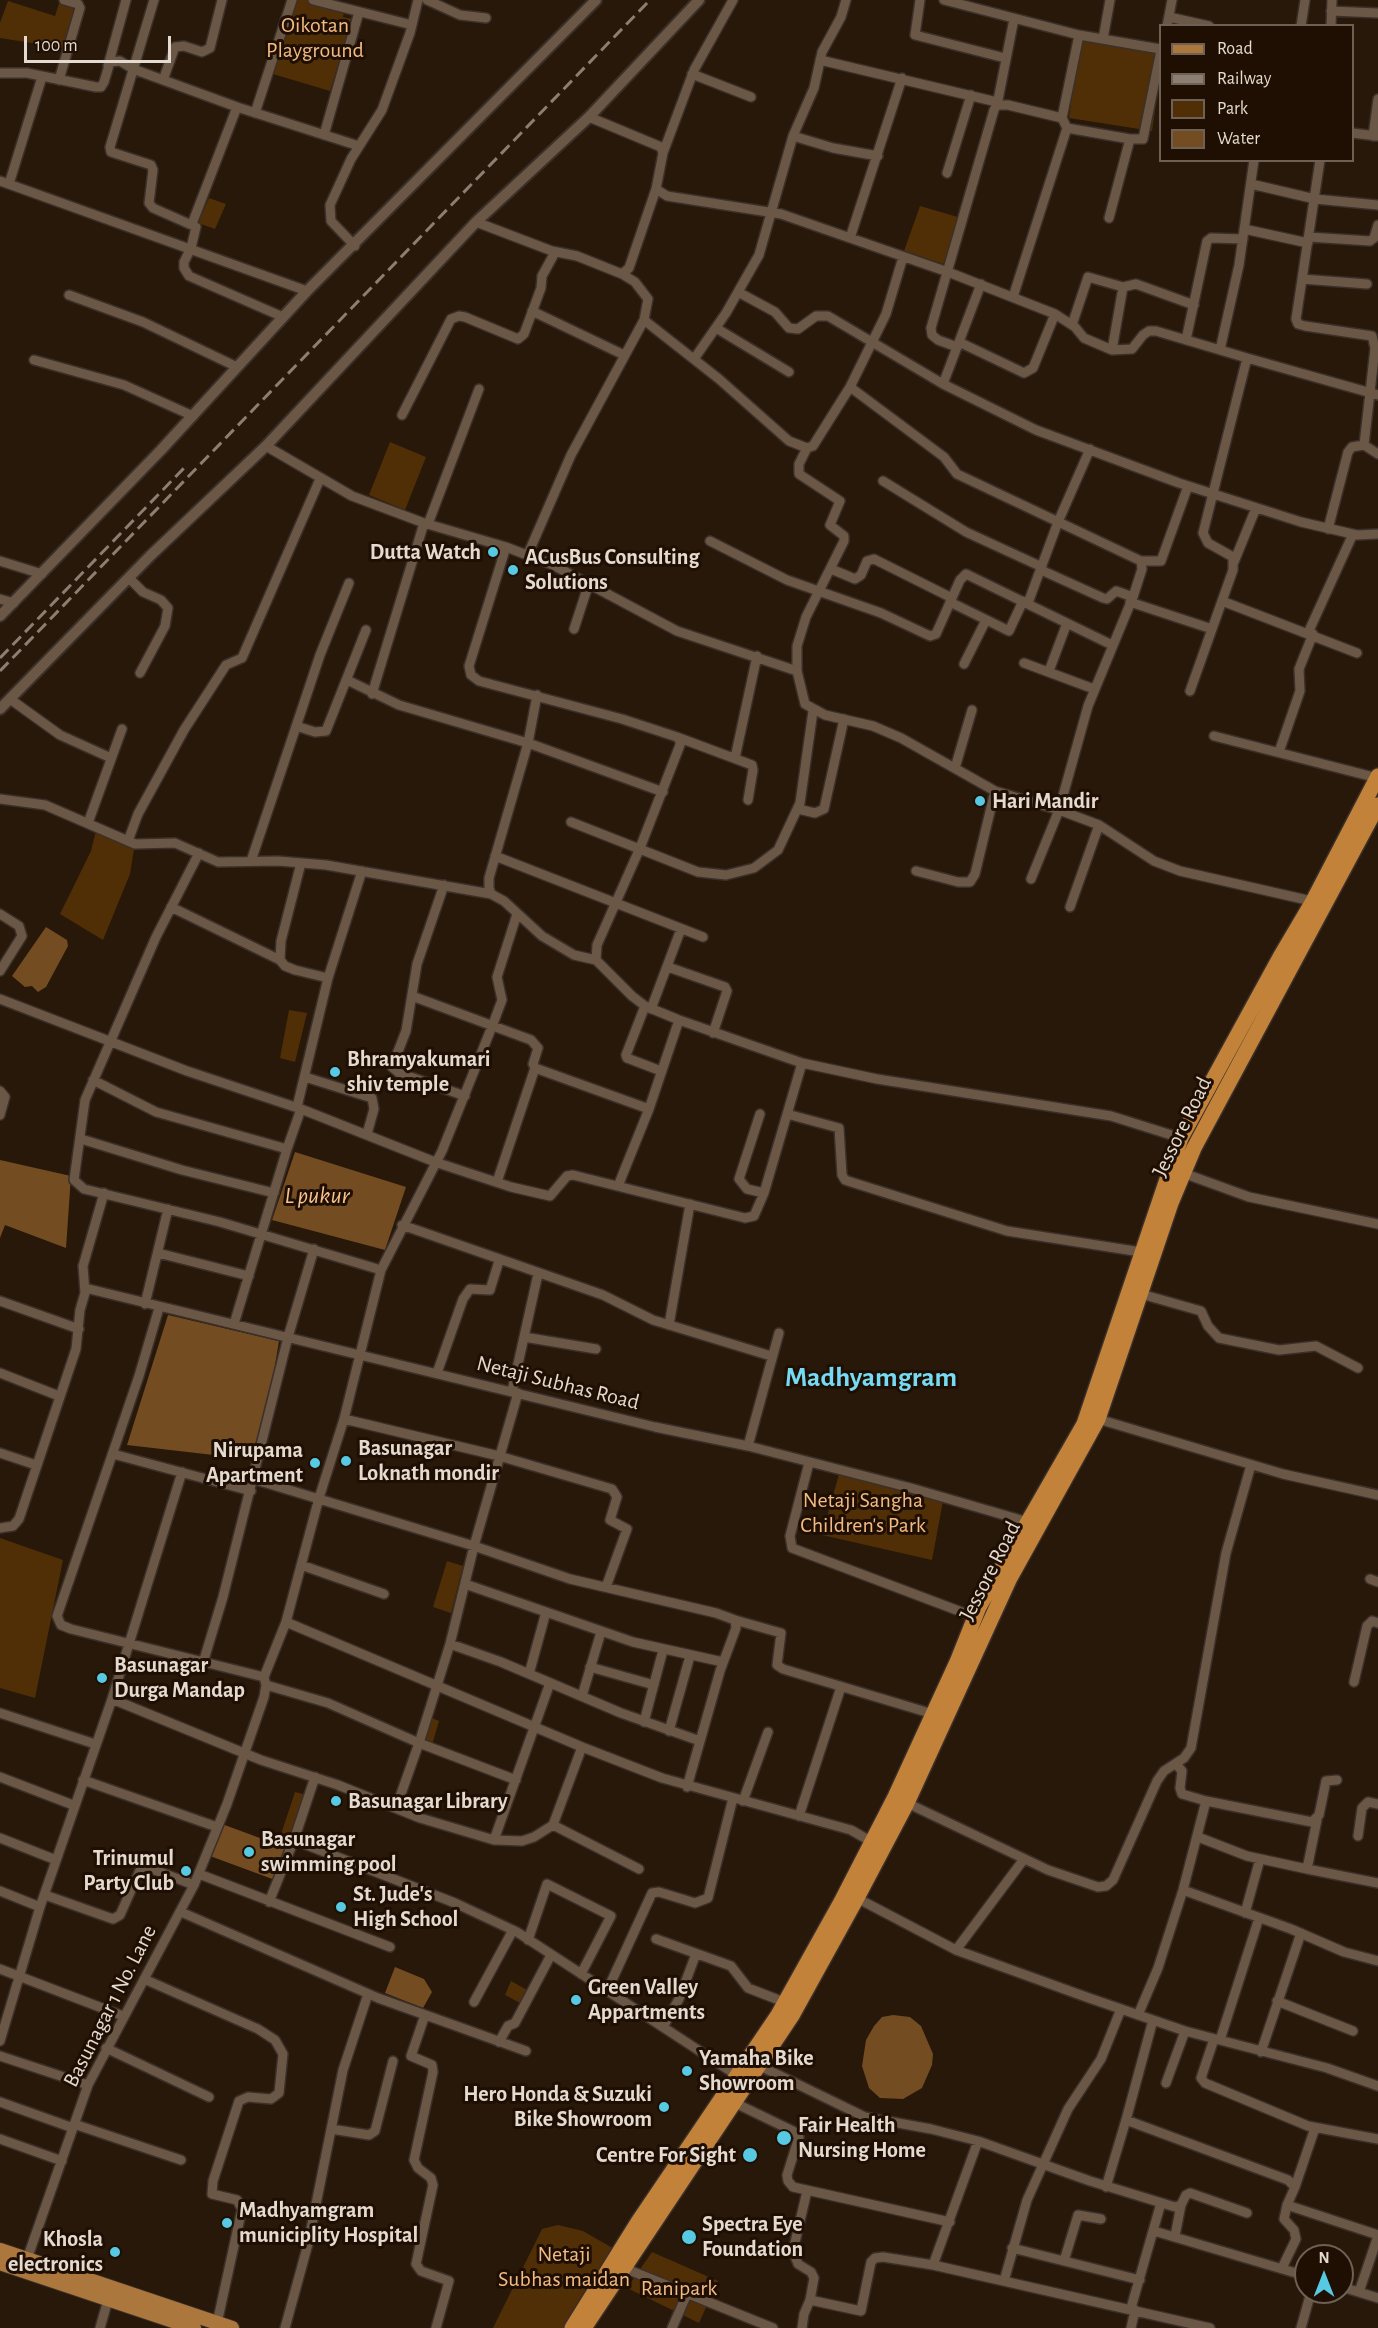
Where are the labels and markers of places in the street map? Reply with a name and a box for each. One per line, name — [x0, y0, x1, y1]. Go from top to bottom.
place label: Dutta Watch — [370, 539, 481, 565]
place label: ACusBus Consulting Solutions — [525, 544, 699, 596]
marker: Dutta Watch — [486, 545, 500, 559]
marker: ACusBus Consulting Solutions — [506, 563, 520, 577]
place label: Hari Mandir — [992, 788, 1099, 814]
marker: Hari Mandir — [973, 794, 987, 808]
place label: Bhramyakumari shiv temple — [347, 1046, 491, 1098]
marker: Bhramyakumari shiv temple — [328, 1065, 342, 1079]
place label: Basunagar Loknath mondir — [358, 1435, 499, 1486]
place label: Nirupama Apartment — [206, 1437, 303, 1488]
marker: Basunagar Loknath mondir — [339, 1454, 353, 1468]
marker: Nirupama Apartment — [308, 1456, 322, 1470]
place label: Basunagar Durga Mandap — [114, 1652, 245, 1704]
marker: Basunagar Durga Mandap — [95, 1671, 109, 1685]
place label: Basunagar Library — [348, 1788, 508, 1814]
marker: Basunagar Library — [329, 1794, 343, 1808]
place label: Basunagar swimming pool — [261, 1826, 397, 1878]
place label: Trinumul Party Club — [83, 1845, 174, 1897]
marker: Basunagar swimming pool — [242, 1845, 256, 1859]
marker: Trinumul Party Club — [179, 1864, 193, 1878]
place label: St. Jude's High School — [353, 1881, 458, 1933]
marker: St. Jude's High School — [334, 1900, 348, 1914]
place label: Green Valley Appartments — [588, 1974, 705, 2026]
marker: Green Valley Appartments — [569, 1993, 583, 2007]
place label: Yamaha Bike Showroom — [699, 2045, 814, 2096]
marker: Yamaha Bike Showroom — [680, 2064, 694, 2078]
place label: Hero Honda & Suzuki Bike Showroom — [463, 2081, 652, 2132]
marker: Hero Honda & Suzuki Bike Showroom — [657, 2100, 671, 2114]
place label: Fair Health Nursing Home — [798, 2112, 926, 2164]
marker: Fair Health Nursing Home — [775, 2129, 793, 2147]
place label: Centre For Sight — [596, 2142, 736, 2168]
marker: Centre For Sight — [741, 2146, 759, 2164]
place label: Madhyamgram municiplity Hospital — [239, 2197, 418, 2248]
place label: Spectra Eye Foundation — [702, 2211, 803, 2262]
marker: Madhyamgram municiplity Hospital — [220, 2216, 234, 2230]
place label: Khosla electronics — [8, 2226, 103, 2278]
marker: Spectra Eye Foundation — [680, 2228, 698, 2246]
marker: Khosla electronics — [108, 2245, 122, 2259]

